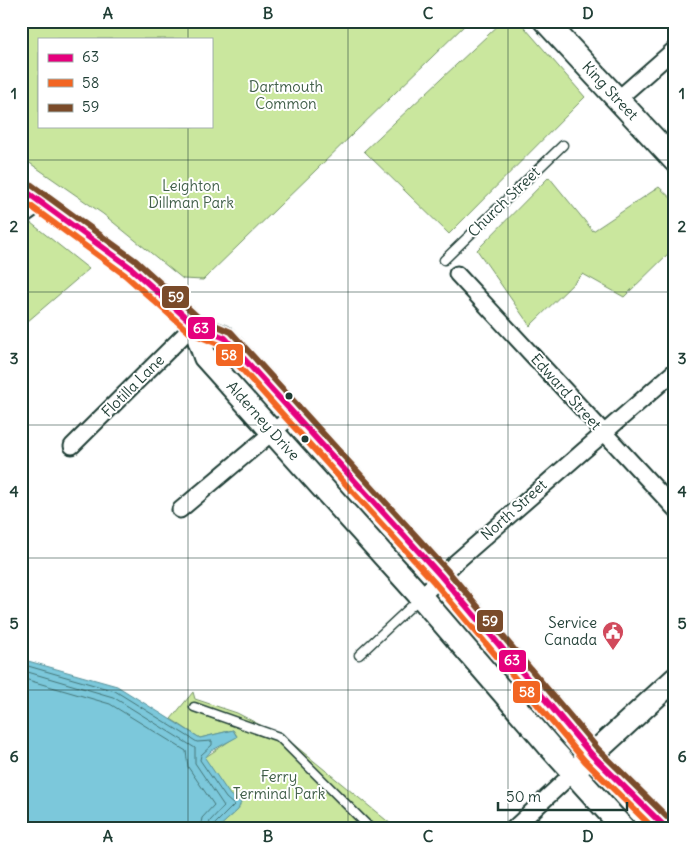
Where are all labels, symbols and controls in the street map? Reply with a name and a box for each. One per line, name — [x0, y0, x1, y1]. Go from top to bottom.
text: A — [103, 3, 113, 23]
text: B — [263, 3, 274, 23]
text: C — [423, 3, 434, 23]
text: D — [582, 3, 594, 23]
legend — [38, 38, 212, 128]
text: 63 — [82, 47, 99, 66]
street label: King Street — [578, 57, 642, 124]
text: 58 — [82, 73, 99, 92]
park label: Dartmouth Common — [249, 77, 324, 113]
text: 1 — [11, 83, 17, 103]
text: 1 — [679, 83, 685, 103]
text: 59 — [82, 97, 99, 116]
street label: Church Street — [464, 162, 544, 241]
park label: Leighton Dillman Park — [148, 176, 234, 212]
text: 2 — [10, 216, 19, 236]
text: 2 — [678, 216, 687, 236]
line badge: 59 — [161, 285, 190, 309]
text: 59 — [168, 288, 184, 306]
line badge: 63 — [187, 316, 216, 340]
text: 63 — [193, 319, 209, 337]
line badge: 58 — [215, 343, 244, 367]
text: 58 — [221, 346, 237, 364]
text: 3 — [9, 348, 19, 368]
text: 3 — [677, 348, 687, 368]
street label: Flotilla Lane — [97, 350, 168, 421]
street label: Edward Street — [527, 350, 606, 434]
street label: Alderney Drive — [223, 377, 304, 464]
unlabelled marker — [284, 391, 294, 401]
unlabelled marker — [300, 434, 310, 444]
street label: North Street — [477, 475, 551, 544]
text: 4 — [9, 481, 19, 501]
text: 4 — [677, 481, 687, 501]
line badge: 59 — [476, 609, 504, 633]
text: 59 — [482, 612, 498, 630]
text: 5 — [9, 613, 19, 633]
place label: Service Canada — [544, 613, 597, 649]
text: 5 — [677, 613, 687, 633]
public building icon: Service Canada — [601, 620, 625, 651]
line badge: 63 — [498, 649, 527, 673]
text: 63 — [504, 651, 520, 669]
line badge: 58 — [512, 680, 541, 704]
text: 58 — [519, 683, 535, 701]
text: 6 — [9, 746, 19, 766]
text: 6 — [677, 746, 687, 766]
park label: Ferry Terminal Park — [233, 767, 326, 803]
scale bar — [498, 780, 627, 812]
text: 50 m — [506, 787, 541, 806]
text: A — [103, 826, 113, 846]
text: B — [263, 826, 274, 846]
text: C — [423, 826, 434, 846]
text: D — [582, 826, 594, 846]

